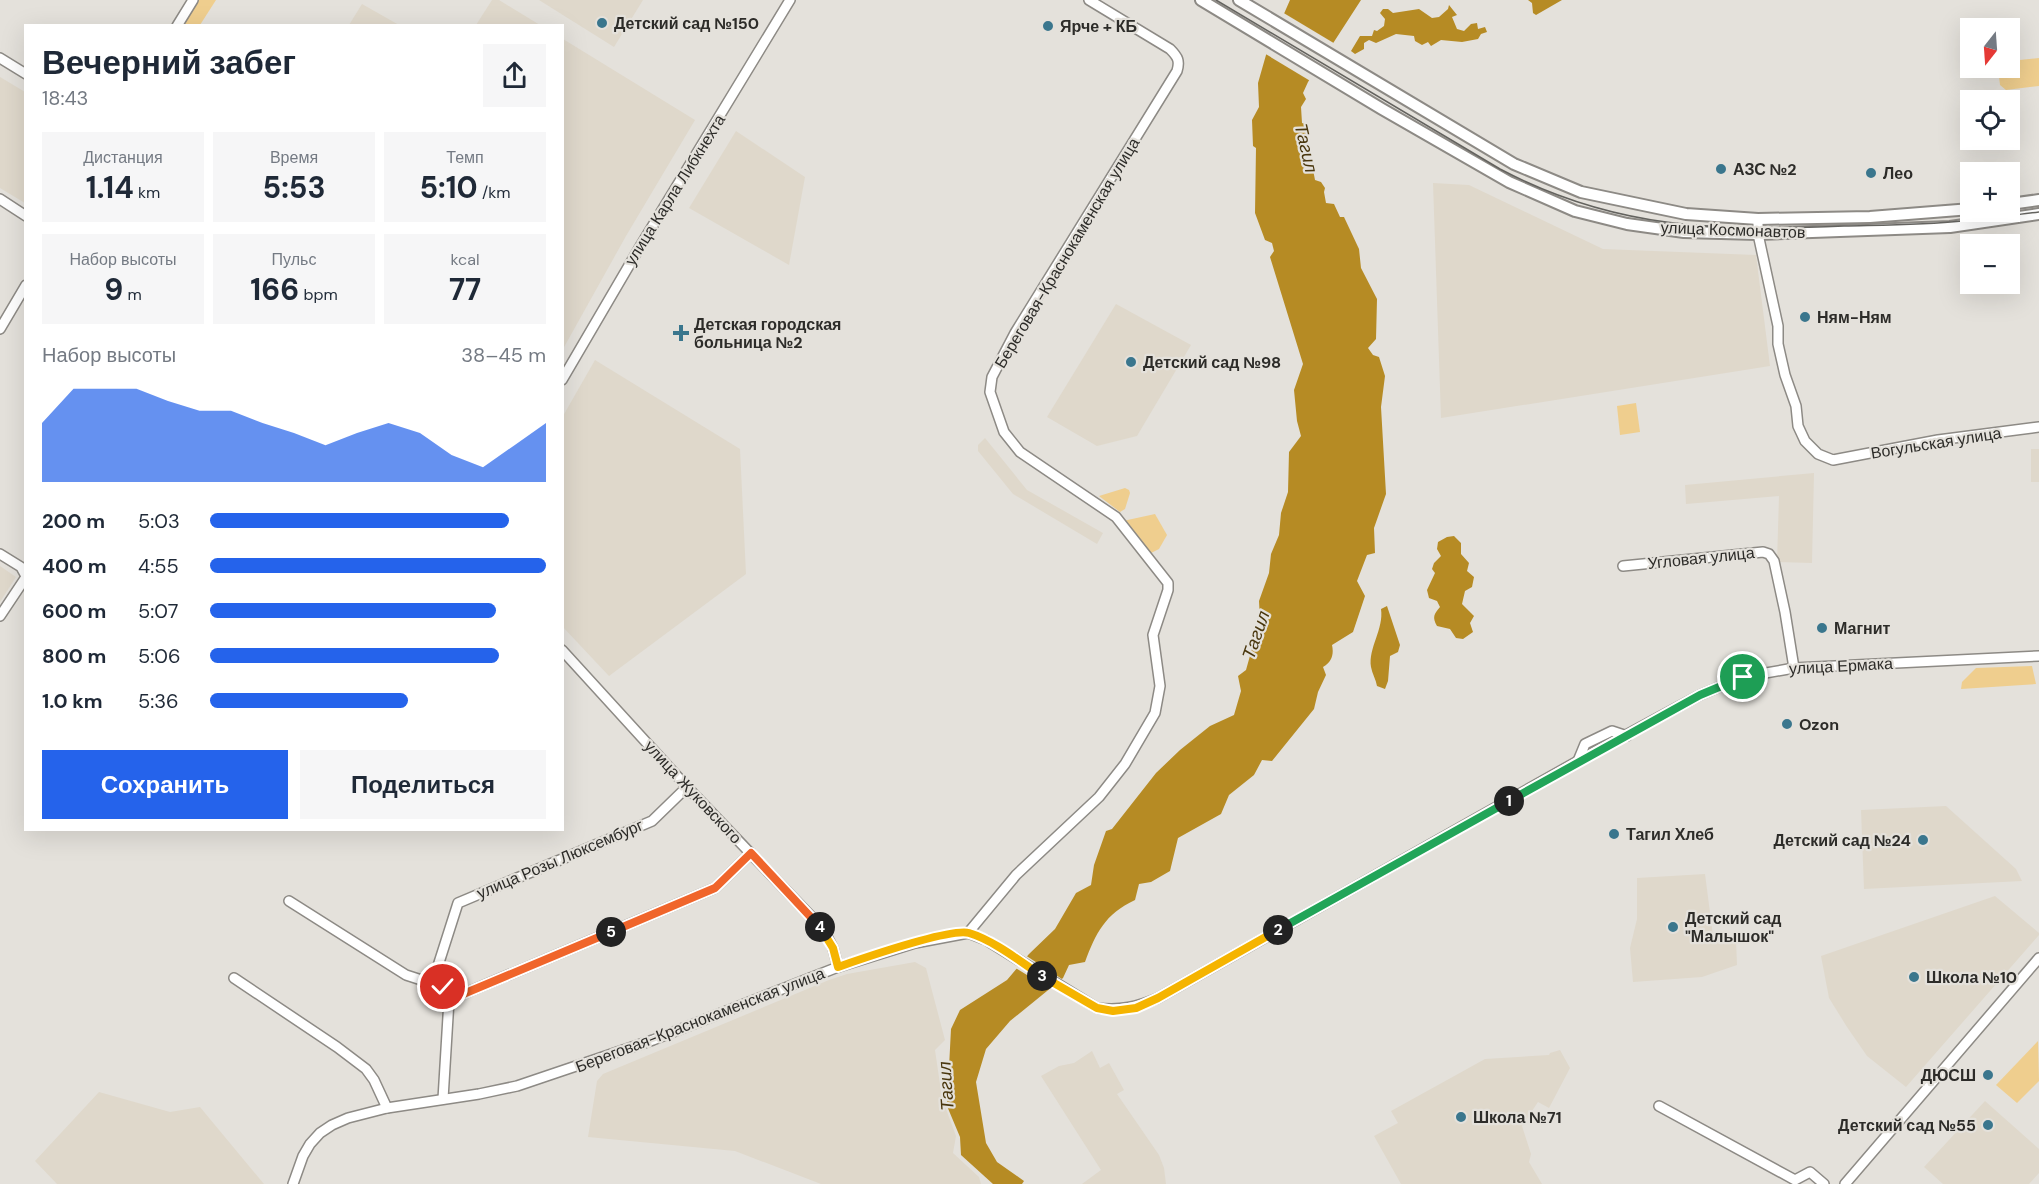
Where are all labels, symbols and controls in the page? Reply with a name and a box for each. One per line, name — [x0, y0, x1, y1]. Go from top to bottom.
place label: Детский сад №150 — [614, 13, 759, 34]
marker: Детский сад №150 — [595, 16, 609, 30]
place label: Ярче + КБ — [1060, 16, 1137, 37]
north arrow — [1960, 18, 2020, 78]
map controls — [1960, 18, 2020, 294]
marker: Ярче + КБ — [1041, 19, 1055, 33]
text: Вечерний забег — [42, 41, 296, 84]
button: share — [483, 44, 546, 107]
text: 18:43 — [42, 85, 88, 111]
button: locate — [1960, 90, 2020, 150]
street label: улица Карла Либкнехта — [620, 111, 730, 269]
water label: Тагил — [1289, 121, 1323, 175]
street label: Береговая-Краснокаменская улица — [990, 134, 1144, 372]
text: Дистанция — [83, 147, 163, 168]
text: Время — [270, 147, 318, 168]
text: Темп — [446, 147, 484, 168]
place label: АЗС №2 — [1733, 159, 1797, 180]
marker: АЗС №2 — [1714, 162, 1728, 176]
button: + — [1960, 162, 2020, 222]
place label: Лео — [1883, 163, 1913, 184]
marker: Лео — [1864, 166, 1878, 180]
text: 1.14 — [86, 168, 134, 207]
text: 5:53 — [262, 168, 326, 207]
text: 5:10 — [419, 168, 478, 207]
text: km — [134, 182, 160, 203]
text: /km — [478, 182, 511, 203]
street label: улица Космонавтов — [1660, 217, 1806, 243]
button: − — [1960, 234, 2020, 294]
text: Набор высоты — [69, 249, 177, 270]
text: Пульс — [272, 249, 316, 270]
text: kcal — [451, 249, 479, 270]
text: 9 — [104, 270, 123, 309]
text: 166 — [250, 270, 299, 309]
text: 77 — [449, 270, 481, 309]
text: m — [123, 284, 142, 305]
text: bpm — [299, 284, 338, 305]
place label: Ням-Ням — [1817, 307, 1892, 328]
marker: Ням-Ням — [1798, 310, 1812, 324]
place label: Детская городская больница №2 — [694, 314, 841, 353]
marker: Детская городская больница №2 — [672, 324, 690, 342]
text: Набор высоты — [42, 342, 176, 368]
text: 38–45 m — [461, 342, 546, 368]
place label: Детский сад №98 — [1143, 352, 1281, 373]
marker: Детский сад №98 — [1124, 355, 1138, 369]
street label: Вогульская улица — [1869, 422, 2003, 464]
text: 200 m — [42, 508, 105, 534]
text: 5:03 — [138, 508, 180, 534]
street label: Угловая улица — [1646, 542, 1756, 574]
text: 400 m — [42, 553, 107, 579]
text: 4:55 — [138, 553, 179, 579]
text: 600 m — [42, 598, 106, 624]
text: 5:07 — [138, 598, 178, 624]
water label: Тагил — [1237, 608, 1275, 662]
place label: Магнит — [1834, 618, 1891, 639]
marker: Магнит — [1815, 621, 1829, 635]
text: 800 m — [42, 643, 106, 669]
text: 5:06 — [138, 643, 180, 669]
pin — [1717, 651, 1768, 702]
street label: улица Ермака — [1789, 653, 1894, 679]
icon: arrive — [1726, 660, 1759, 693]
text: 1.0 km — [42, 688, 103, 714]
text: 5:36 — [138, 688, 179, 714]
place label: Ozon — [1799, 714, 1839, 735]
marker: Ozon — [1780, 717, 1794, 731]
street label: улица Жуковского — [640, 736, 746, 848]
button: Сохранить — [42, 750, 288, 819]
button: Поделиться — [300, 750, 546, 819]
pin: 1 — [1494, 786, 1524, 816]
text: 1 — [1506, 790, 1512, 811]
street label: улица Розы Люксембург — [474, 814, 647, 904]
place label: Тагил Хлеб — [1626, 824, 1714, 845]
marker: Тагил Хлеб — [1607, 827, 1621, 841]
place label: Детский сад №24 — [1773, 830, 1911, 851]
marker: Детский сад №24 — [1916, 833, 1930, 847]
place label: Детский сад "Малышок" — [1685, 908, 1781, 947]
pin: 4 — [805, 912, 835, 942]
pin: 2 — [1263, 915, 1293, 945]
text: 4 — [815, 916, 825, 937]
pin: 5 — [596, 917, 626, 947]
text: 2 — [1273, 919, 1283, 940]
marker: Детский сад "Малышок" — [1666, 920, 1680, 934]
text: 5 — [606, 921, 616, 942]
pin — [417, 961, 468, 1012]
pin: 3 — [1027, 961, 1057, 991]
street label: Береговая-Краснокаменская улица — [572, 963, 828, 1077]
text: 3 — [1037, 965, 1047, 986]
place label: Школа №10 — [1926, 967, 2017, 988]
icon: check — [426, 970, 459, 1003]
marker: Школа №10 — [1907, 970, 1921, 984]
water label: Тагил — [932, 1060, 960, 1112]
place label: ДЮСШ — [1921, 1065, 1976, 1086]
marker: ДЮСШ — [1981, 1068, 1995, 1082]
place label: Школа №71 — [1473, 1107, 1562, 1128]
marker: Школа №71 — [1454, 1110, 1468, 1124]
place label: Детский сад №55 — [1838, 1115, 1976, 1136]
marker: Детский сад №55 — [1981, 1118, 1995, 1132]

